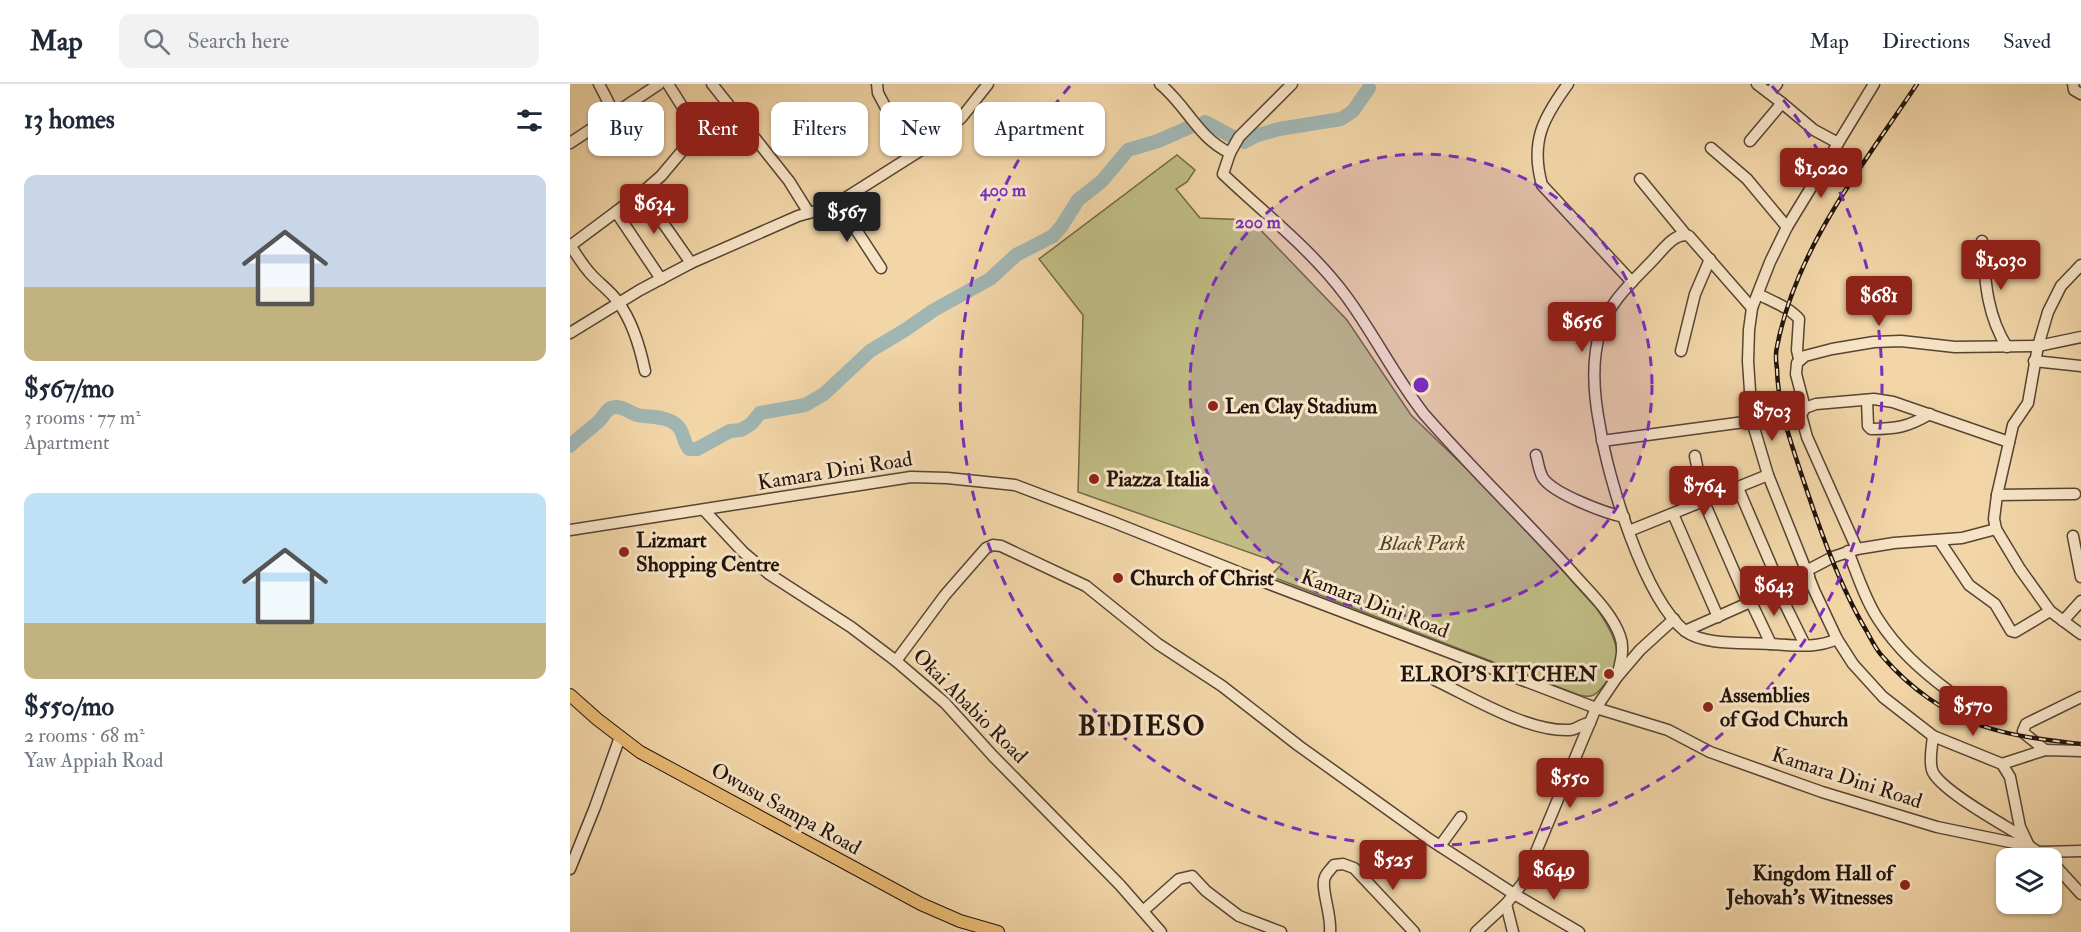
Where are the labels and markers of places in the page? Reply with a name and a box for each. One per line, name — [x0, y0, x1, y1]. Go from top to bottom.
pin: $1,020 — [1772, 148, 1870, 199]
pin: $634 — [618, 184, 690, 235]
pin: $567 — [811, 192, 883, 243]
pin: $1,030 — [1952, 240, 2050, 291]
pin: $681 — [1843, 276, 1915, 327]
pin: $656 — [1546, 302, 1618, 353]
centre of rings — [1411, 375, 1431, 395]
pin: $703 — [1736, 391, 1808, 442]
place label: Len Clay Stadium — [1225, 393, 1378, 420]
marker: Len Clay Stadium — [1206, 399, 1220, 413]
place label: Piazza Italia — [1106, 466, 1210, 493]
pin: $764 — [1668, 466, 1740, 517]
marker: Piazza Italia — [1087, 472, 1101, 486]
place label: Lizmart Shopping Centre — [636, 527, 780, 578]
marker: Lizmart Shopping Centre — [617, 545, 631, 559]
place label: Church of Christ — [1130, 565, 1274, 592]
pin: $643 — [1738, 566, 1810, 617]
marker: Church of Christ — [1111, 571, 1125, 585]
place label: ELROI'S KITCHEN — [1400, 661, 1598, 688]
marker: ELROI'S KITCHEN — [1602, 667, 1616, 681]
place label: Assemblies of God Church — [1719, 682, 1848, 733]
pin: $570 — [1937, 686, 2009, 737]
marker: Assemblies of God Church — [1701, 700, 1715, 714]
pin: $550 — [1534, 758, 1606, 809]
pin: $525 — [1357, 840, 1429, 891]
pin: $649 — [1518, 850, 1590, 901]
place label: Kingdom Hall of Jehovah's Witnesses — [1725, 860, 1896, 911]
marker: Kingdom Hall of Jehovah's Witnesses — [1898, 878, 1912, 892]

